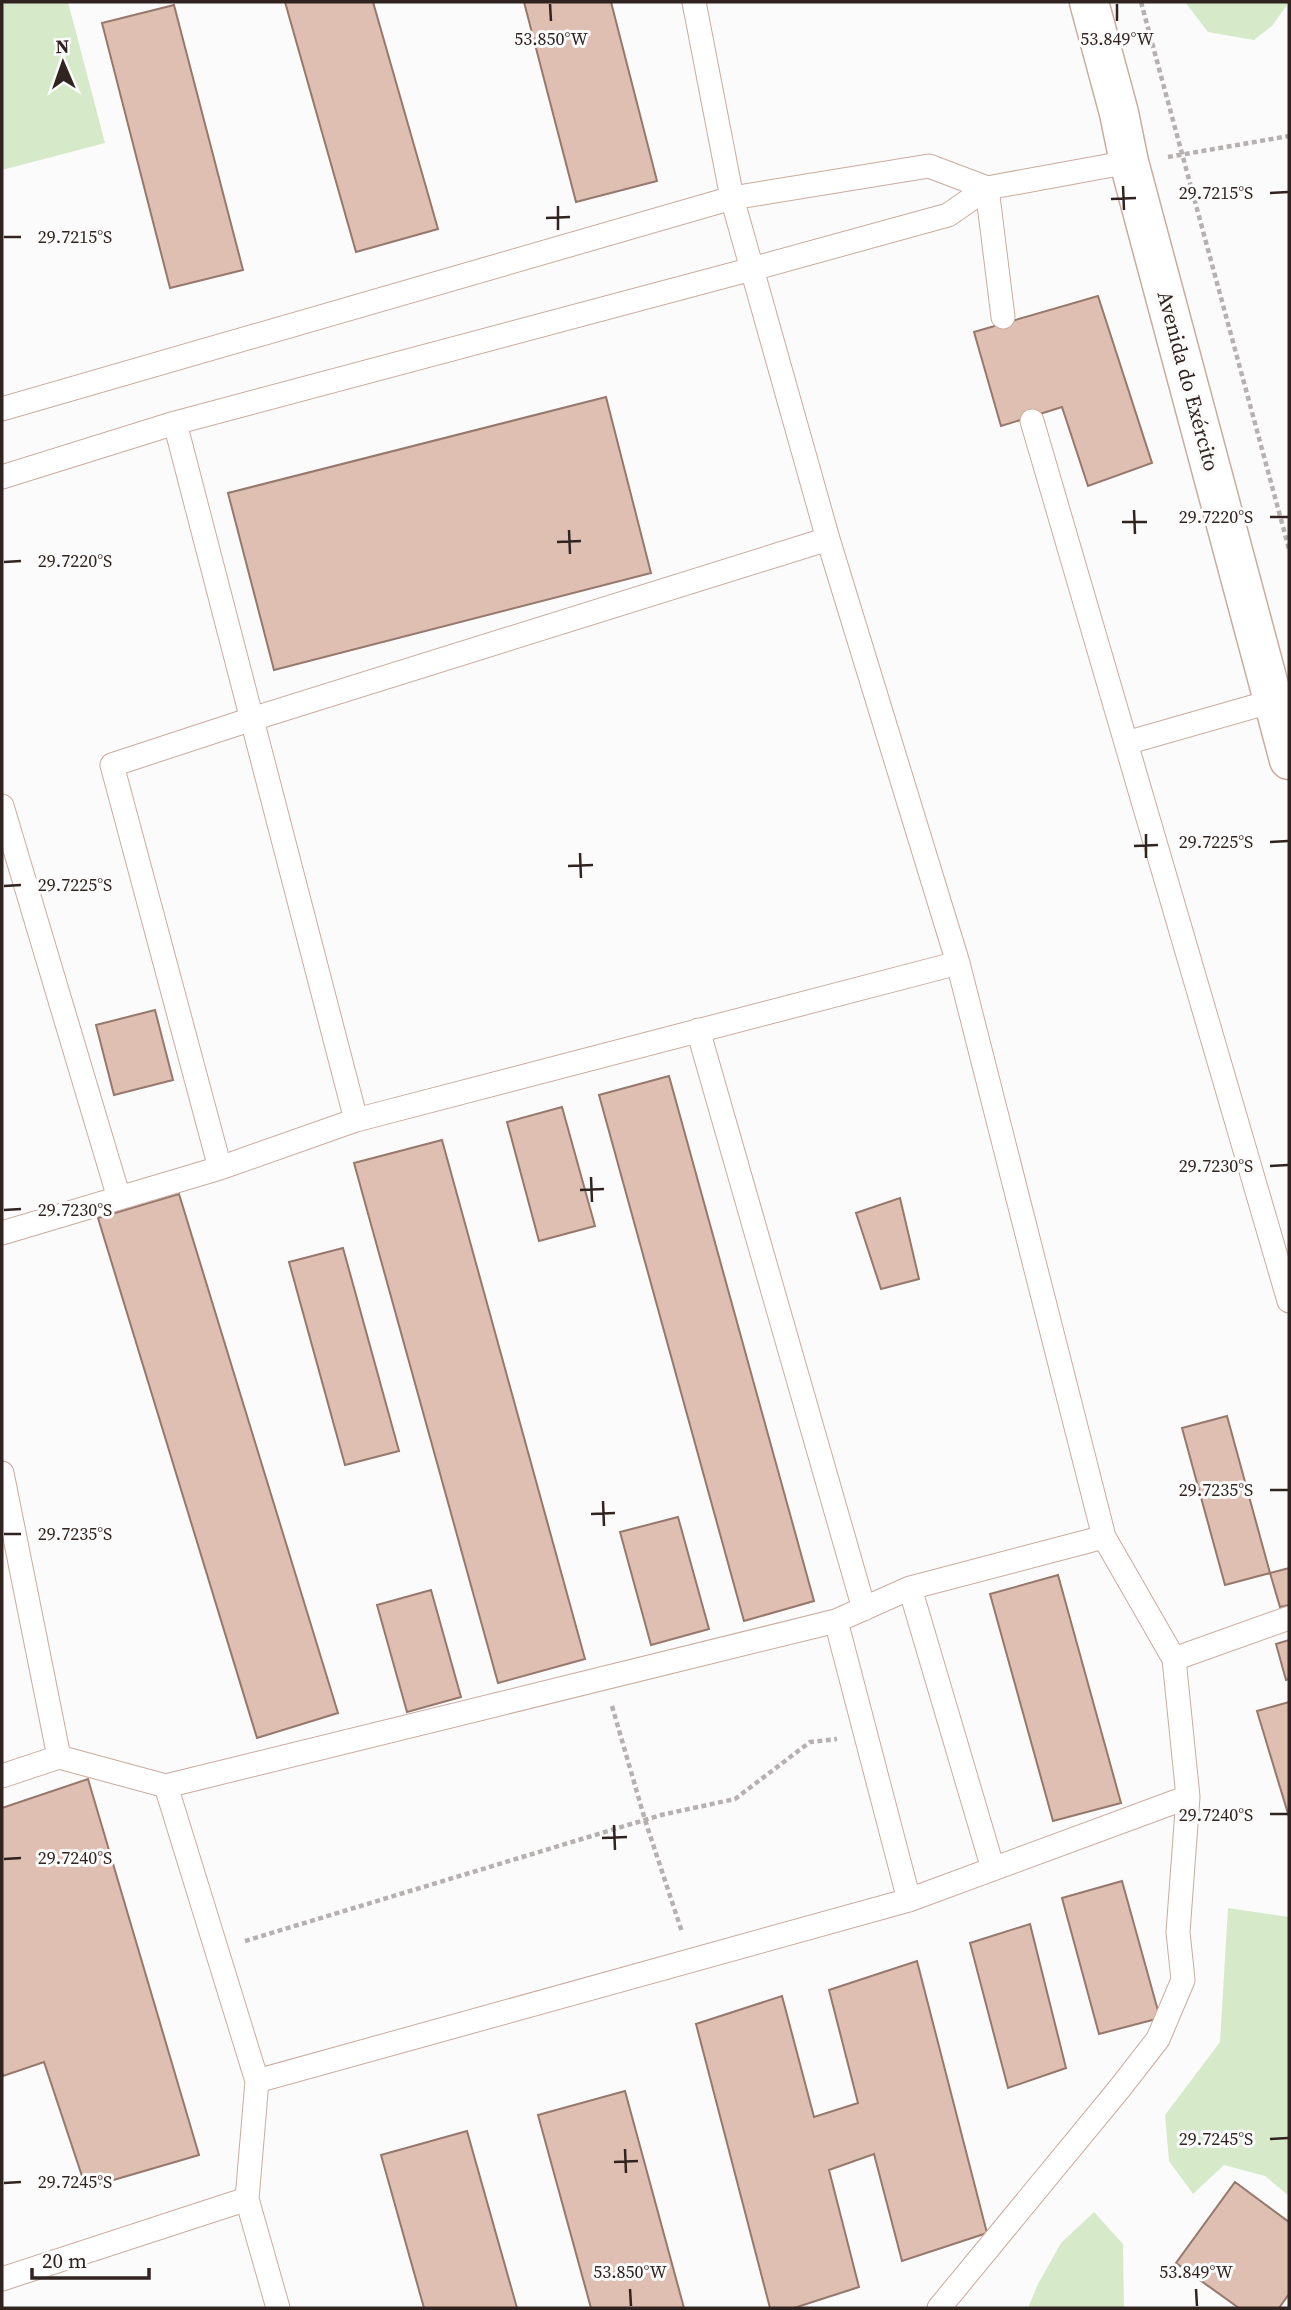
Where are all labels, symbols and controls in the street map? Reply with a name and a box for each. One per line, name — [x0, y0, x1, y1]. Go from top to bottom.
text: 53.850°W — [514, 26, 588, 51]
text: 53.849°W — [1080, 26, 1154, 51]
north arrow — [28, 28, 98, 98]
text: N — [55, 33, 70, 59]
text: 29.7215°S — [1179, 180, 1253, 205]
text: 29.7215°S — [38, 224, 112, 249]
street label: Avenida do Exército — [1150, 287, 1227, 474]
text: 29.7220°S — [1179, 504, 1253, 529]
text: 29.7220°S — [38, 548, 112, 573]
text: 29.7225°S — [1179, 829, 1253, 854]
text: 29.7225°S — [38, 872, 112, 897]
text: 29.7230°S — [1179, 1153, 1253, 1178]
text: 29.7230°S — [38, 1197, 112, 1222]
text: 29.7235°S — [1179, 1477, 1253, 1502]
text: 29.7235°S — [38, 1521, 112, 1546]
text: 29.7240°S — [1179, 1802, 1253, 1827]
text: 29.7240°S — [38, 1845, 112, 1870]
text: 29.7245°S — [1179, 2126, 1253, 2151]
text: 29.7245°S — [38, 2169, 112, 2194]
scale bar — [32, 2236, 149, 2280]
text: 20 m — [42, 2246, 87, 2275]
text: 53.850°W — [593, 2259, 667, 2284]
text: 53.849°W — [1159, 2259, 1233, 2284]

